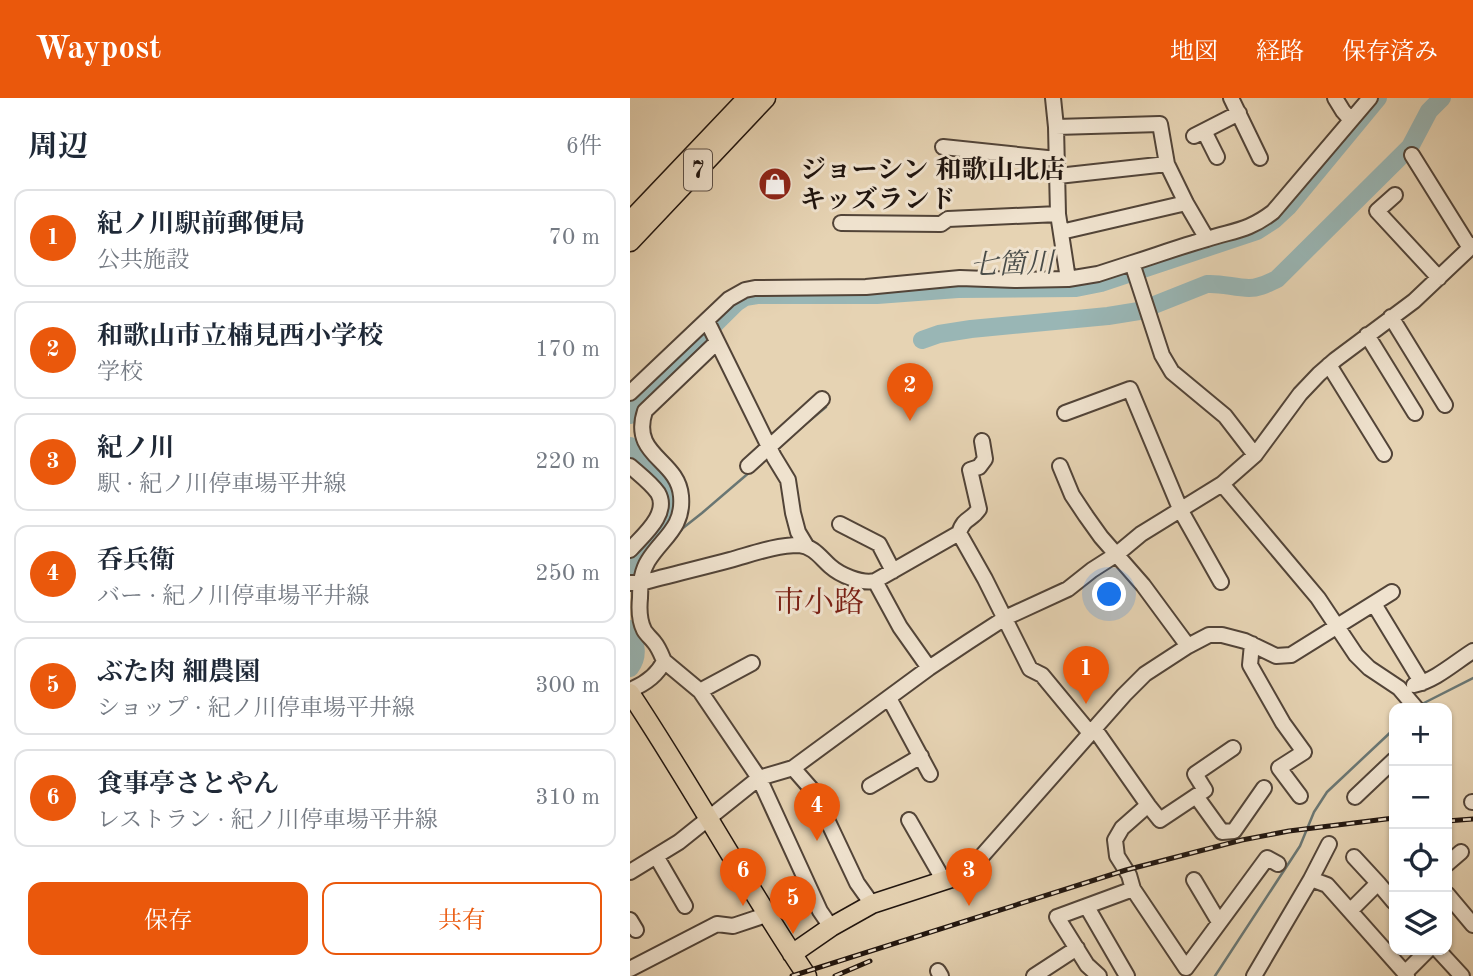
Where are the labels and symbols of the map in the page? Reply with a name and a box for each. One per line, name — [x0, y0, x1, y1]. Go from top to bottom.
road number: 7 — [684, 150, 712, 190]
place label: ジョーシン 和歌山北店 キッズランド — [800, 155, 1066, 214]
shop icon: ジョーシン 和歌山北店 キッズランド — [756, 165, 794, 203]
water label: 七箇川 — [970, 247, 1058, 281]
pin: 2 — [887, 363, 933, 421]
your location — [1092, 577, 1126, 611]
district label: 市小路 — [774, 586, 864, 619]
pin: 1 — [1063, 646, 1109, 704]
pin: 4 — [794, 783, 840, 841]
pin: 6 — [720, 848, 766, 906]
pin: 3 — [946, 848, 992, 906]
pin: 5 — [770, 876, 816, 934]

